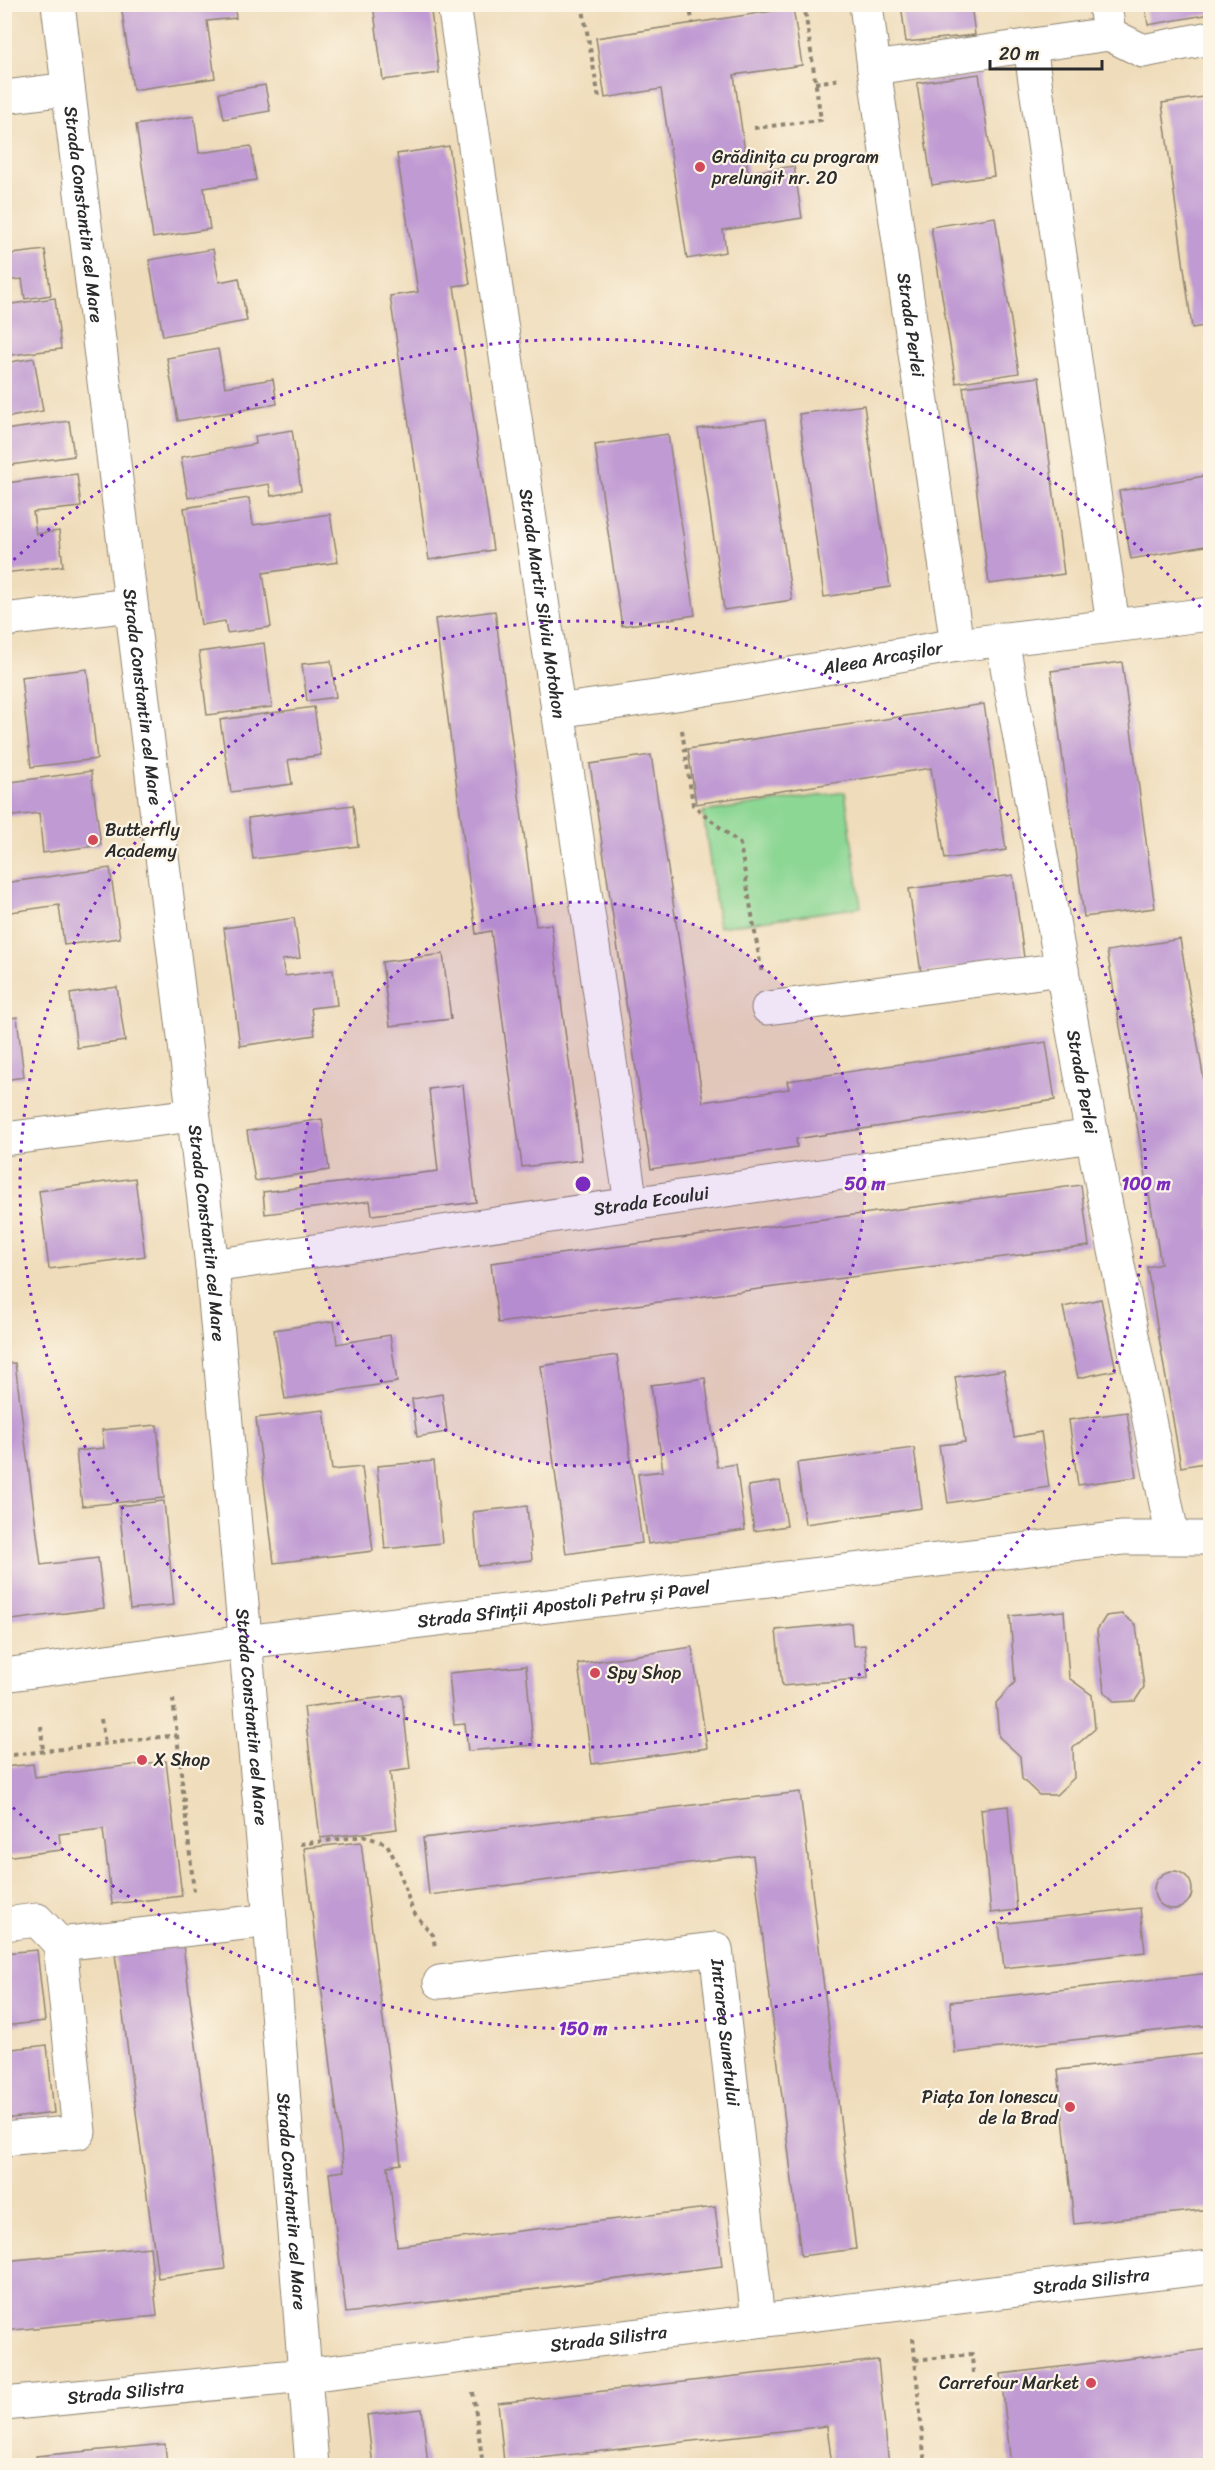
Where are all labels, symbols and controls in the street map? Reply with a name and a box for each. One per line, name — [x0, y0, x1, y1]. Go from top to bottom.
scale bar — [990, 33, 1102, 71]
text: 20 m — [999, 38, 1039, 70]
street label: Strada Constantin cel Mare — [55, 104, 113, 325]
place label: Grădinița cu program prelungit nr. 20 — [711, 141, 879, 194]
marker: Grădinița cu program prelungit nr. 20 — [693, 160, 707, 174]
street label: Strada Perlei — [888, 270, 934, 380]
street label: Strada Martir Silviu Motohon — [510, 486, 575, 721]
street label: Strada Constantin cel Mare — [113, 587, 172, 807]
street label: Aleea Arcașilor — [819, 632, 947, 684]
place label: Butterfly Academy — [104, 814, 180, 867]
marker: Butterfly Academy — [86, 833, 100, 847]
street label: Strada Perlei — [1057, 1027, 1107, 1137]
street label: Strada Constantin cel Mare — [179, 1123, 235, 1343]
text: 50 m — [845, 1168, 886, 1200]
text: 100 m — [1122, 1168, 1171, 1200]
centre of rings — [573, 1174, 593, 1194]
street label: Strada Ecoului — [591, 1177, 712, 1225]
street label: Strada Sfinții Apostoli Petru și Pavel — [415, 1571, 712, 1637]
street label: Strada Constantin cel Mare — [226, 1607, 278, 1827]
place label: Spy Shop — [607, 1657, 682, 1689]
marker: Spy Shop — [588, 1666, 602, 1680]
place label: X Shop — [153, 1744, 210, 1776]
marker: X Shop — [135, 1753, 149, 1767]
street label: Intrarea Sunetului — [701, 1956, 750, 2109]
text: 150 m — [559, 2013, 607, 2045]
place label: Piața Ion Ionescu de la Brad — [922, 2081, 1060, 2134]
street label: Strada Constantin cel Mare — [267, 2091, 316, 2311]
marker: Piața Ion Ionescu de la Brad — [1063, 2100, 1077, 2114]
street label: Strada Silistra — [1031, 2258, 1152, 2304]
street label: Strada Silistra — [548, 2316, 669, 2362]
place label: Carrefour Market — [939, 2367, 1079, 2399]
street label: Strada Silistra — [66, 2371, 186, 2414]
marker: Carrefour Market — [1084, 2376, 1098, 2390]

